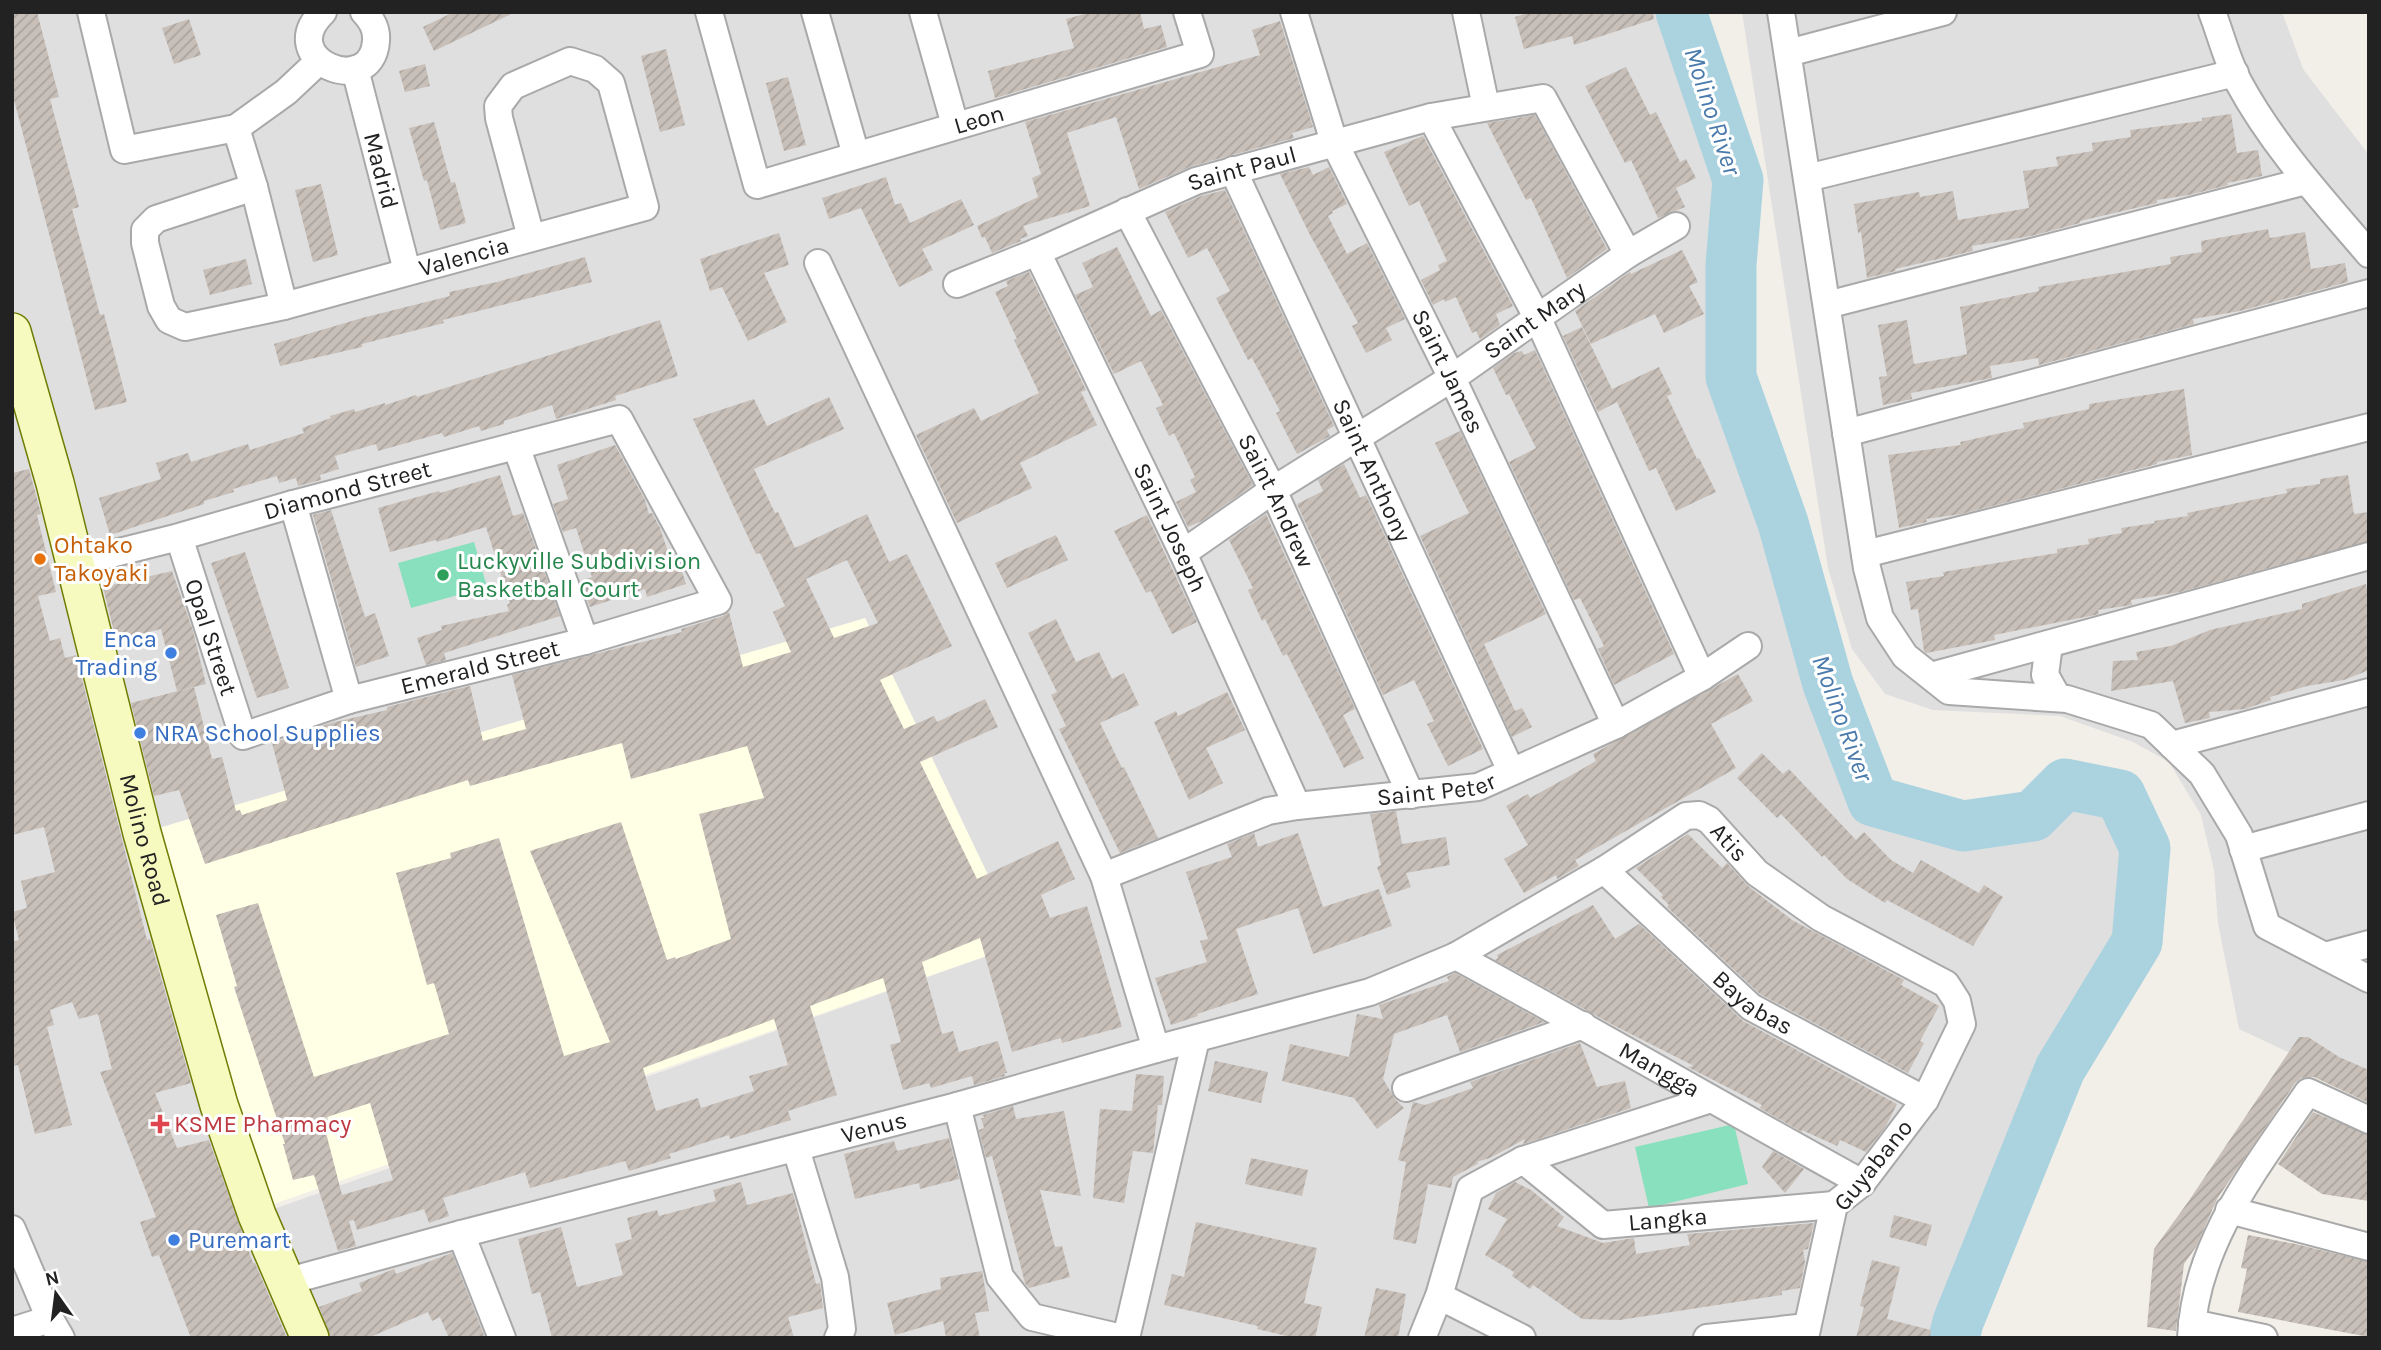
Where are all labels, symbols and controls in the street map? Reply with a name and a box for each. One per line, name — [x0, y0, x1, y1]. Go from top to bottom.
water label: Molino River — [1677, 43, 1748, 180]
street label: Leon — [950, 99, 1007, 140]
street label: Madrid — [358, 129, 404, 212]
street label: Saint Paul — [1183, 140, 1300, 197]
street label: Valencia — [416, 231, 512, 282]
street label: Saint Mary — [1478, 275, 1591, 365]
street label: Saint James — [1406, 305, 1490, 438]
street label: Saint Anthony — [1327, 394, 1417, 546]
street label: Saint Andrew — [1232, 429, 1320, 572]
street label: Diamond Street — [260, 455, 434, 526]
street label: Saint Joseph — [1127, 458, 1213, 597]
place label: Ohtako Takoyaki — [54, 531, 149, 587]
place label: Luckyville Subdivision Basketball Court — [457, 547, 701, 603]
marker: Ohtako Takoyaki — [32, 551, 48, 567]
marker: Luckyville Subdivision Basketball Court — [435, 567, 451, 583]
street label: Opal Street — [179, 575, 243, 699]
place label: Enca Trading — [75, 625, 157, 681]
street label: Emerald Street — [398, 634, 562, 700]
marker: Enca Trading — [163, 645, 179, 661]
water label: Molino River — [1805, 651, 1880, 787]
place label: NRA School Supplies — [154, 719, 381, 747]
marker: NRA School Supplies — [132, 725, 148, 741]
street label: Saint Peter — [1375, 767, 1500, 812]
street label: Molino Road — [114, 771, 176, 909]
street label: Atis — [1704, 817, 1754, 867]
street label: Bayabas — [1707, 965, 1798, 1041]
street label: Mangga — [1614, 1036, 1705, 1103]
street label: Venus — [838, 1106, 910, 1149]
place label: KSME Pharmacy — [174, 1110, 351, 1138]
street label: Guyabano — [1828, 1114, 1918, 1216]
marker: KSME Pharmacy — [152, 1116, 168, 1132]
street label: Langka — [1627, 1202, 1708, 1237]
place label: Puremart — [188, 1226, 290, 1254]
marker: Puremart — [166, 1232, 182, 1248]
north arrow — [21, 1259, 91, 1329]
text: N — [43, 1266, 61, 1291]

